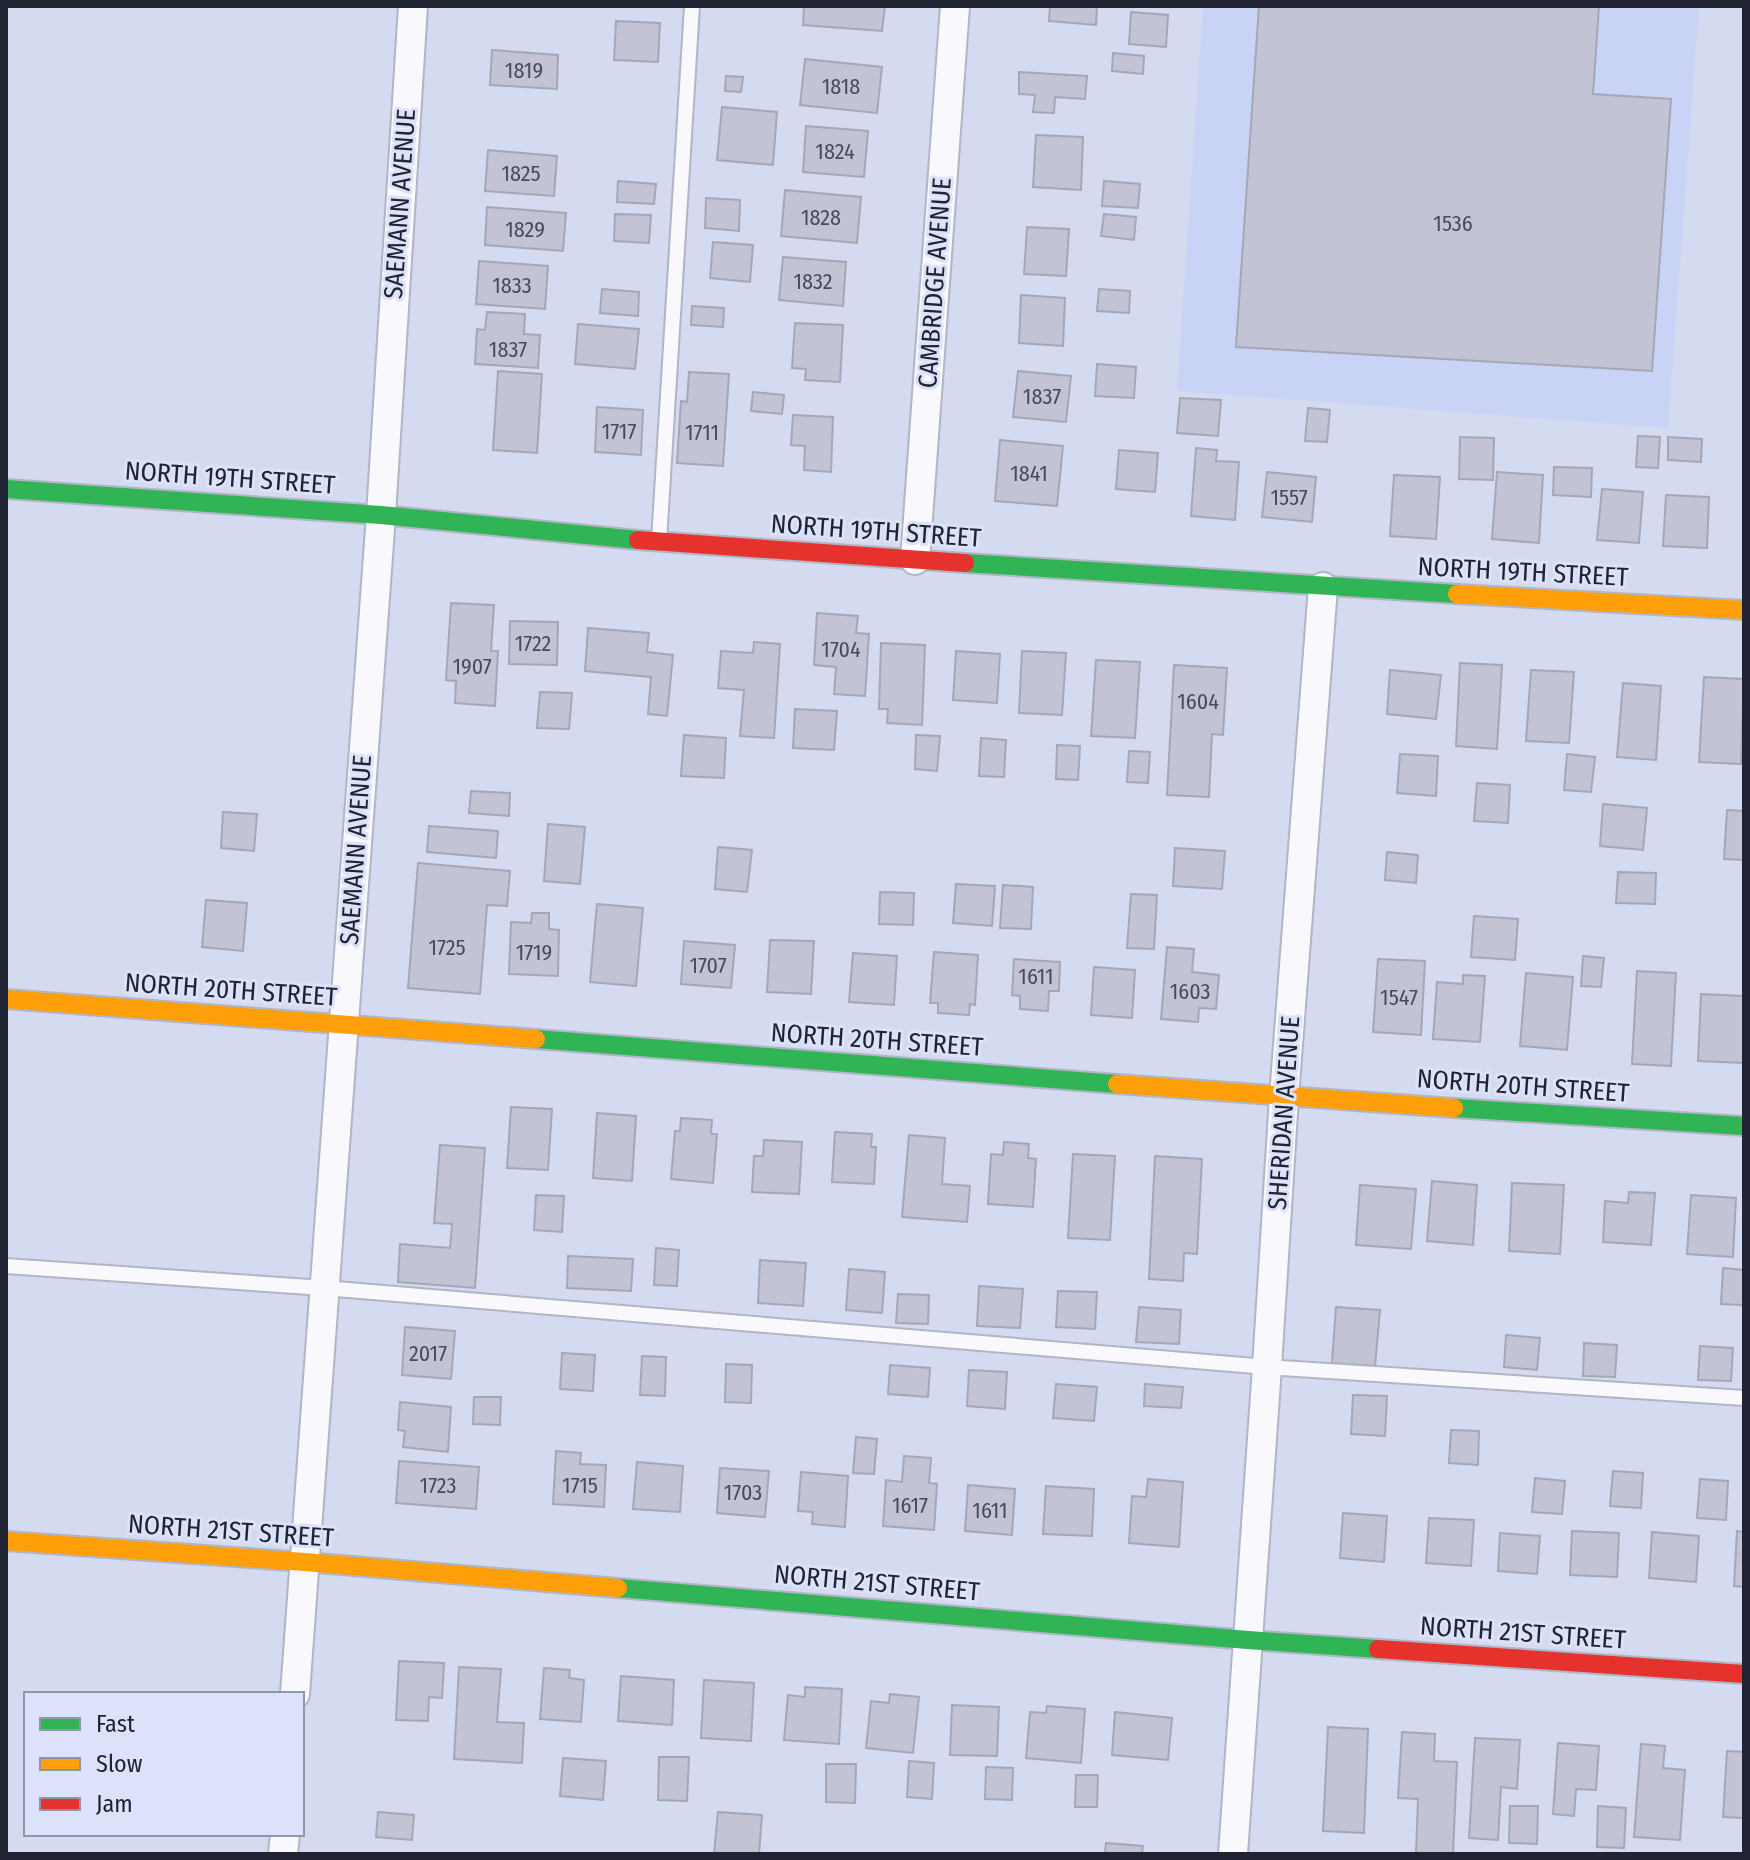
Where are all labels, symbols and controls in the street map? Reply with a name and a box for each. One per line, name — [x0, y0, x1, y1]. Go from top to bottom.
house number: 1819 — [505, 57, 543, 84]
house number: 1818 — [822, 73, 860, 100]
street label: SAEMANN AVENUE — [378, 108, 422, 300]
house number: 1824 — [815, 138, 855, 165]
house number: 1825 — [501, 160, 541, 187]
street label: CAMBRIDGE AVENUE — [912, 177, 958, 389]
house number: 1828 — [801, 204, 841, 231]
house number: 1536 — [1433, 210, 1473, 237]
house number: 1829 — [505, 216, 545, 243]
house number: 1832 — [793, 268, 833, 295]
house number: 1833 — [492, 272, 532, 299]
house number: 1837 — [489, 336, 527, 363]
house number: 1837 — [1023, 383, 1061, 410]
house number: 1717 — [602, 418, 636, 445]
house number: 1711 — [685, 419, 719, 446]
street label: NORTH 19TH STREET — [124, 455, 336, 501]
house number: 1841 — [1010, 460, 1048, 487]
house number: 1557 — [1270, 484, 1308, 511]
street label: NORTH 19TH STREET — [770, 508, 982, 554]
street label: NORTH 19TH STREET — [1417, 551, 1629, 593]
house number: 1722 — [515, 630, 551, 657]
house number: 1704 — [821, 636, 861, 663]
house number: 1907 — [452, 653, 492, 680]
house number: 1604 — [1177, 688, 1219, 715]
street label: SAEMANN AVENUE — [334, 754, 378, 946]
house number: 1725 — [428, 934, 466, 961]
house number: 1719 — [516, 939, 552, 966]
house number: 1707 — [689, 952, 727, 979]
house number: 1611 — [1018, 963, 1054, 990]
street label: NORTH 20TH STREET — [124, 967, 338, 1013]
house number: 1603 — [1170, 978, 1210, 1005]
house number: 1547 — [1380, 984, 1418, 1011]
street label: SHERIDAN AVENUE — [1262, 1015, 1306, 1211]
street label: NORTH 20TH STREET — [770, 1017, 984, 1063]
street label: NORTH 20TH STREET — [1416, 1063, 1630, 1109]
house number: 2017 — [409, 1340, 447, 1367]
house number: 1723 — [420, 1472, 456, 1499]
house number: 1715 — [562, 1472, 598, 1499]
house number: 1703 — [724, 1479, 762, 1506]
house number: 1617 — [892, 1492, 928, 1519]
house number: 1611 — [972, 1497, 1008, 1524]
street label: NORTH 21ST STREET — [127, 1508, 335, 1554]
street label: NORTH 21ST STREET — [773, 1559, 981, 1607]
street label: NORTH 21ST STREET — [1419, 1610, 1627, 1656]
legend — [24, 1692, 304, 1836]
text: Fast — [96, 1710, 135, 1738]
text: Slow — [96, 1750, 143, 1778]
text: Jam — [96, 1790, 133, 1818]

